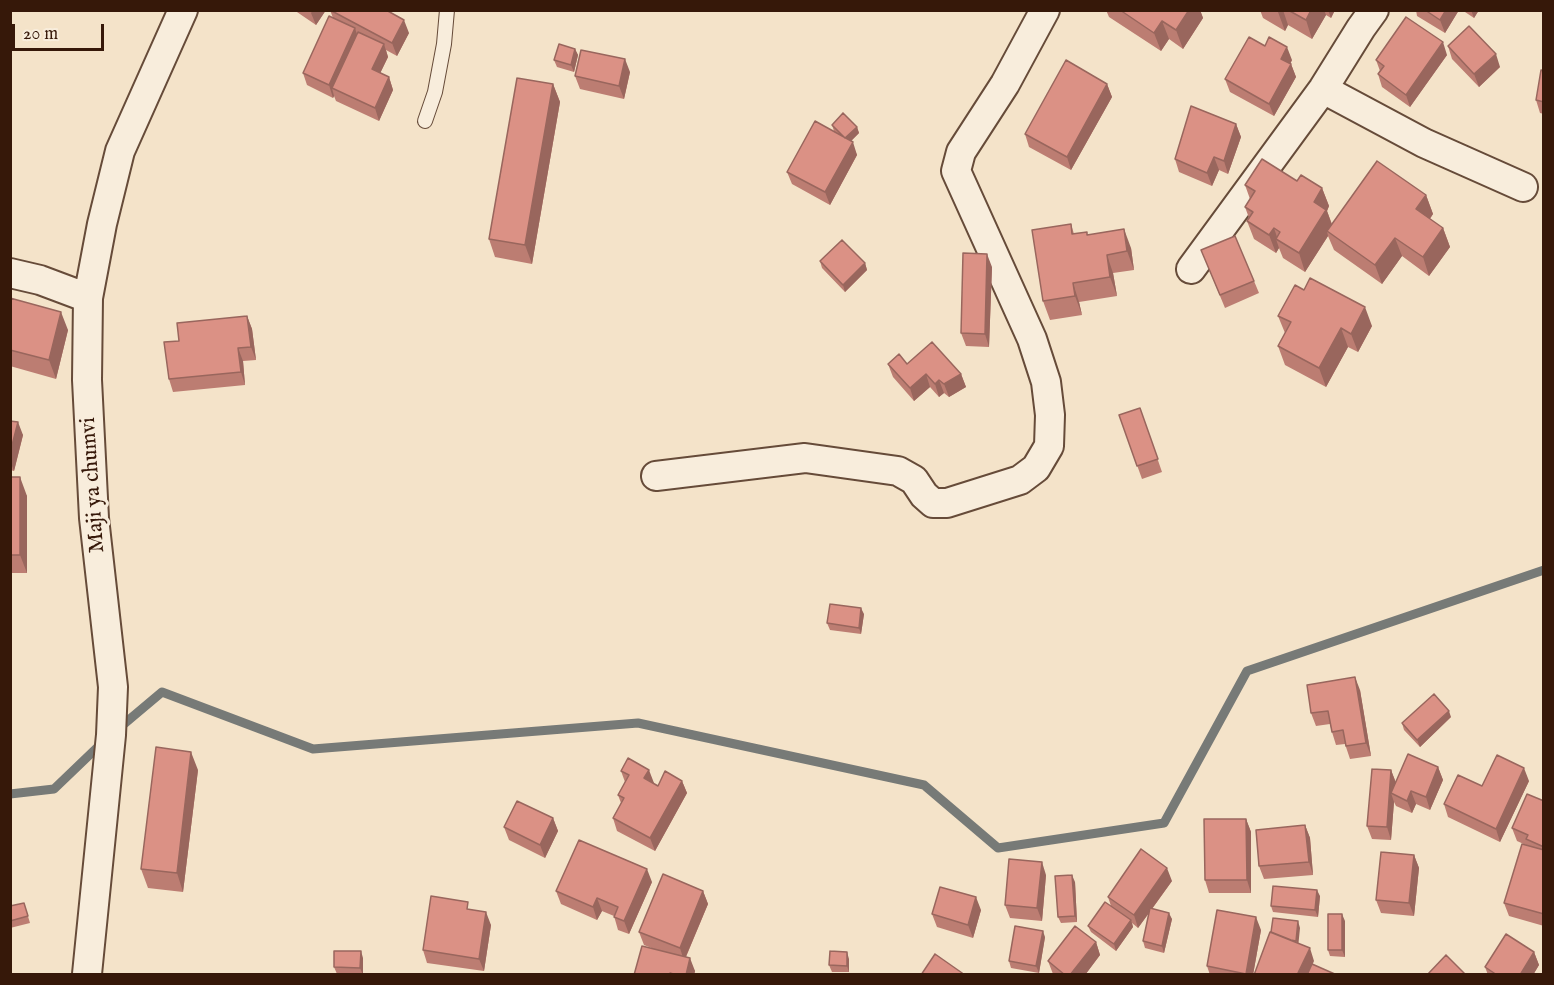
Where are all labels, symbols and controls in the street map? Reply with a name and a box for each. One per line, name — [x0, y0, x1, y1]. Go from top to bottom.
scale bar — [15, 12, 106, 50]
text: 20 m — [23, 23, 58, 46]
street label: Maji ya chumvi — [76, 416, 112, 554]

